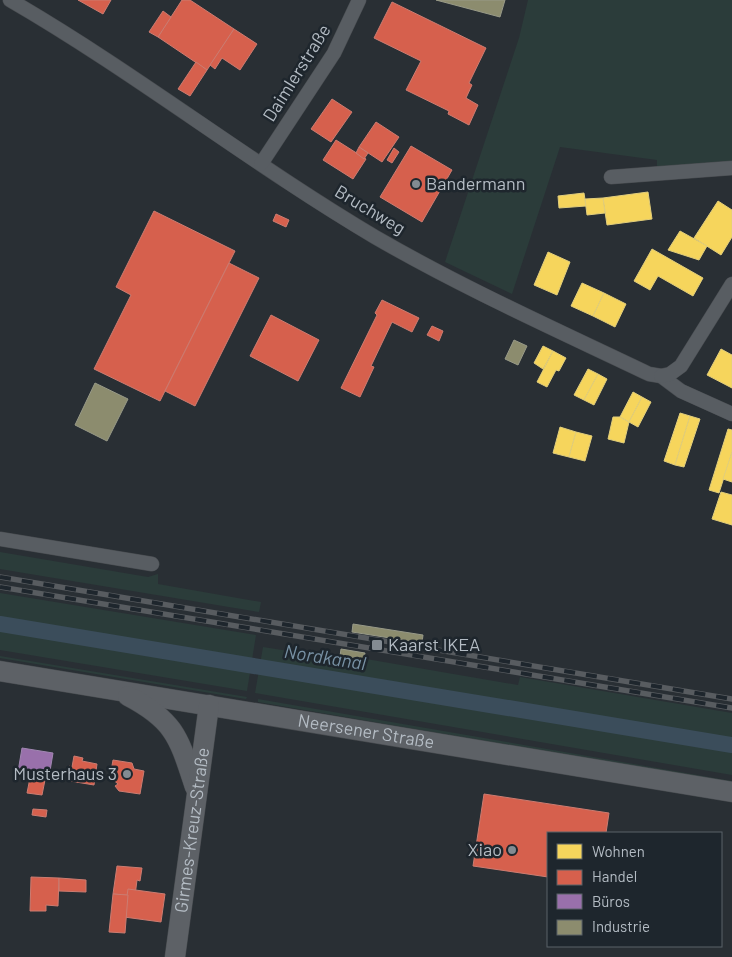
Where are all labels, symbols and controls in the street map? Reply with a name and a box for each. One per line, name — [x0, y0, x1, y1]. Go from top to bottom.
street label: Daimlerstraße — [258, 20, 335, 125]
place label: Bandermann — [426, 172, 525, 194]
marker: Bandermann — [410, 178, 422, 190]
street label: Bruchweg — [331, 180, 410, 239]
place label: Kaarst IKEA — [388, 633, 480, 655]
marker: Kaarst IKEA — [370, 638, 384, 652]
water label: Nordkanal — [283, 639, 368, 674]
street label: Neersener Straße — [296, 708, 436, 753]
street label: Girmes-Kreuz-Straße — [169, 746, 213, 914]
place label: Musterhaus 3 — [13, 762, 117, 784]
marker: Musterhaus 3 — [121, 768, 133, 780]
legend — [547, 832, 722, 947]
place label: Xiao — [468, 838, 502, 860]
text: Wohnen — [592, 842, 645, 860]
marker: Xiao — [506, 844, 518, 856]
text: Handel — [592, 867, 637, 885]
text: Büros — [592, 892, 630, 910]
text: Industrie — [592, 917, 650, 935]

